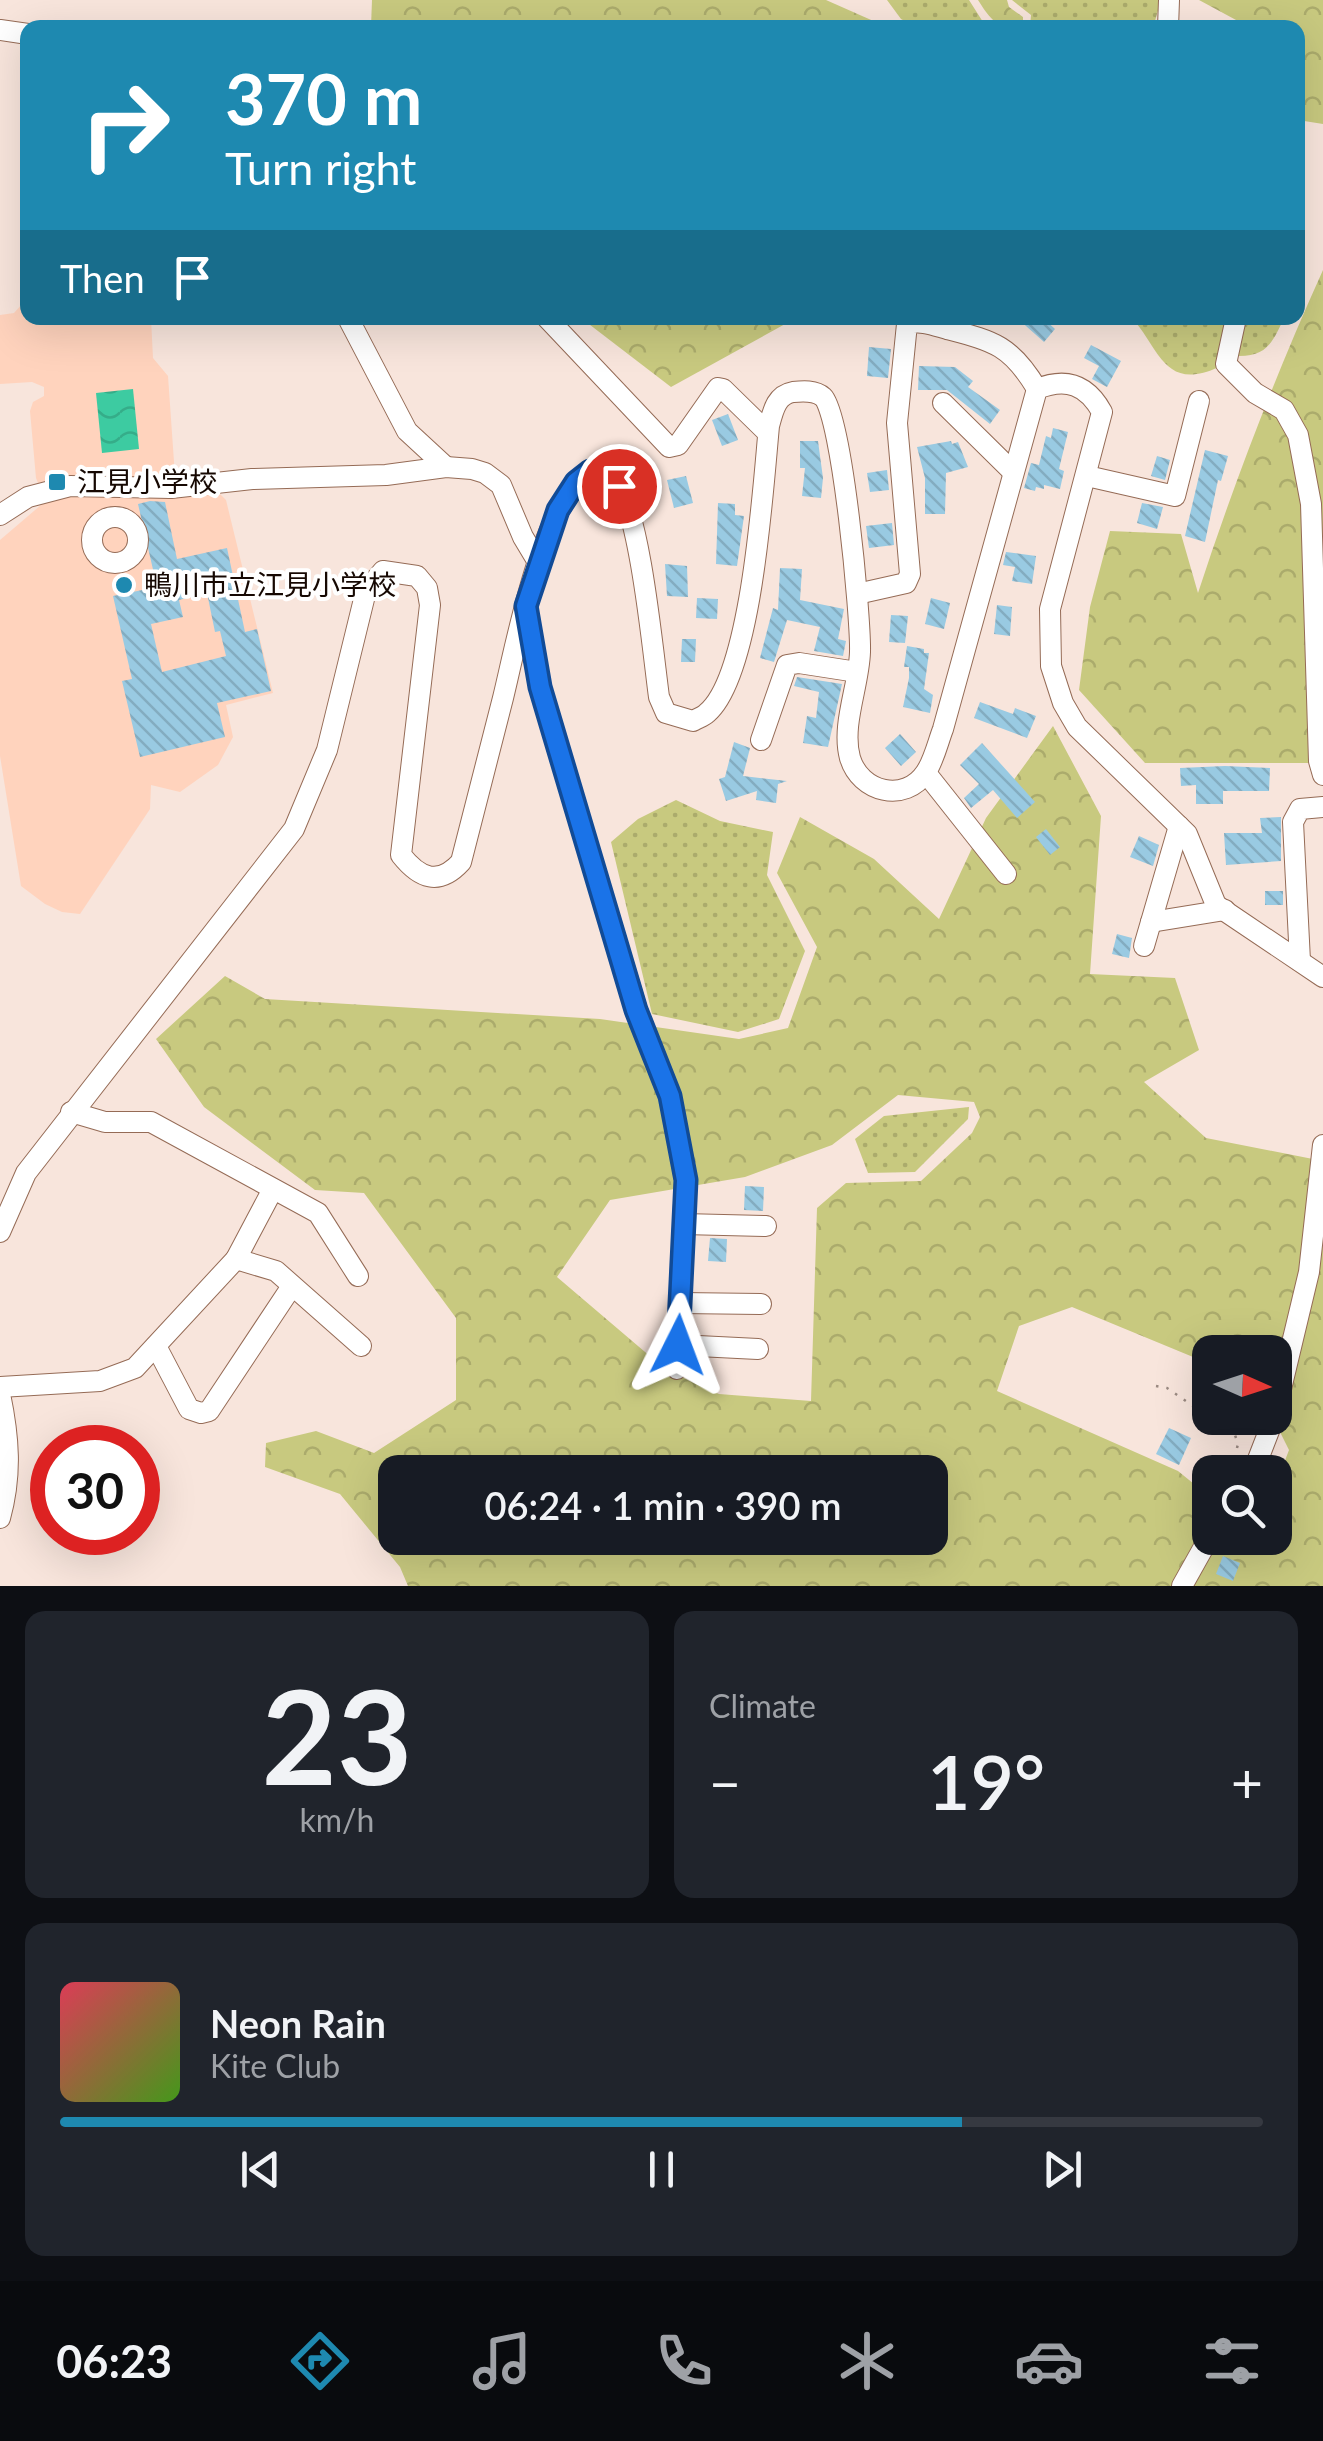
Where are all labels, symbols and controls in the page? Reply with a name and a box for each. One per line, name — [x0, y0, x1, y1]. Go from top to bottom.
text: 370 m — [225, 56, 422, 140]
icon: right — [60, 60, 190, 190]
text: Turn right — [225, 141, 416, 195]
icon: arrive — [165, 250, 220, 305]
text: Then — [60, 255, 145, 301]
pin — [577, 444, 662, 529]
icon: arrive — [592, 459, 647, 514]
place label: 江見小学校 — [77, 464, 217, 498]
marker: 江見小学校 — [46, 471, 68, 493]
place label: 鴨川市立江見小学校 — [144, 567, 396, 601]
marker: 鴨川市立江見小学校 — [113, 574, 135, 596]
position arrow — [626, 1293, 730, 1397]
north arrow — [1192, 1335, 1292, 1435]
map controls — [1192, 1335, 1292, 1555]
speed limit sign: 30 — [30, 1425, 160, 1555]
button: search — [1192, 1455, 1292, 1555]
text: 06:24 · 1 min · 390 m — [485, 1482, 841, 1528]
text: 23 — [262, 1657, 412, 1813]
text: Climate — [709, 1686, 816, 1725]
text: 19° — [927, 1736, 1045, 1826]
text: − — [709, 1749, 741, 1815]
text: + — [1231, 1749, 1263, 1815]
text: km/h — [300, 1800, 374, 1839]
text: Neon Rain — [210, 2000, 386, 2046]
text: Kite Club — [210, 2046, 340, 2085]
icon: previous — [233, 2142, 288, 2197]
icon: pause — [634, 2142, 689, 2197]
icon: next — [1035, 2142, 1090, 2197]
icon: directions — [285, 2326, 355, 2396]
icon: music — [467, 2326, 537, 2396]
icon: phone — [649, 2326, 719, 2396]
icon: climate — [832, 2326, 902, 2396]
icon: car — [1014, 2326, 1084, 2396]
icon: filters — [1197, 2326, 1267, 2396]
text: 06:23 — [56, 2334, 172, 2388]

